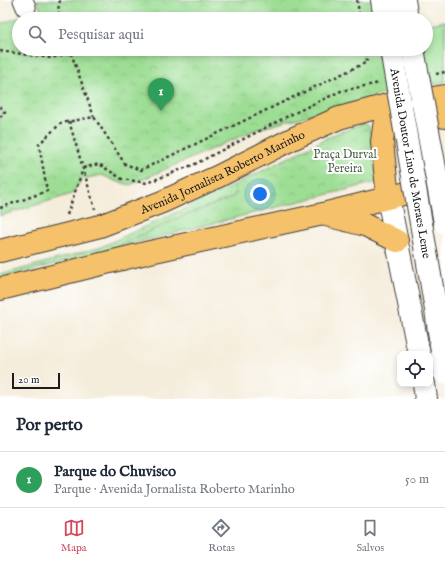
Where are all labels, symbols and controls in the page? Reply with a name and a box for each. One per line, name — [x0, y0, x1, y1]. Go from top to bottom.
search box — [12, 12, 433, 56]
icon: search — [26, 23, 48, 45]
text: Pesquisar aqui — [58, 25, 144, 44]
street label: Avenida Doutor Lino de Moraes Leme — [387, 66, 435, 260]
pin: 1 — [148, 78, 174, 111]
street label: Avenida Jornalista Roberto Marinho — [137, 127, 308, 218]
park label: Praça Durval Pereira — [313, 147, 377, 176]
your location — [250, 184, 270, 204]
map controls — [397, 351, 433, 387]
button: locate — [397, 351, 433, 387]
scale bar — [12, 371, 60, 390]
text: 20 m — [18, 373, 39, 387]
text: Por perto — [16, 415, 83, 436]
text: Parque do Chuvisco — [54, 462, 176, 481]
text: 1 — [27, 471, 31, 488]
text: 50 m — [405, 471, 429, 488]
text: Parque · Avenida Jornalista Roberto Marinho — [54, 481, 295, 498]
tab: Mapa — [61, 517, 87, 555]
tab: Rotas — [208, 517, 235, 555]
tab: Salvos — [356, 517, 384, 555]

